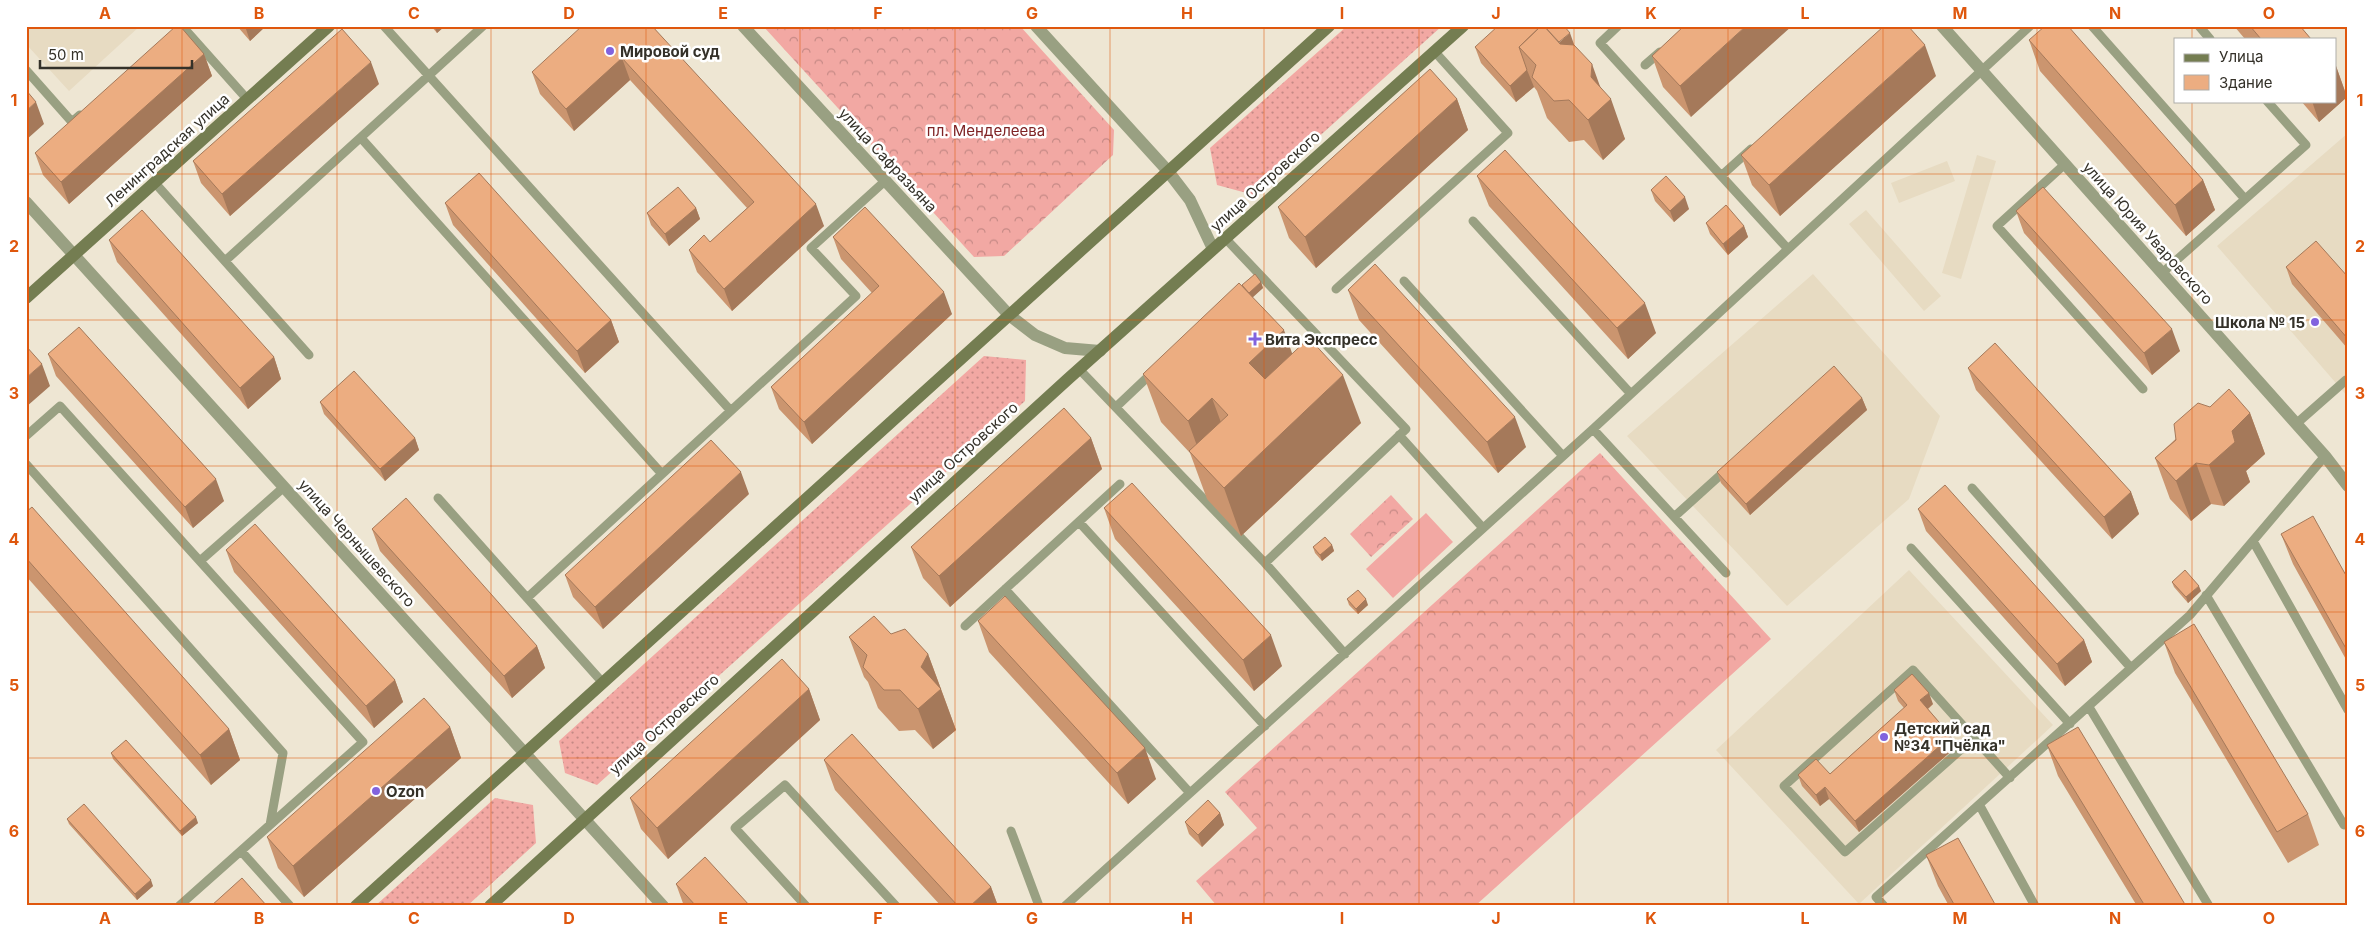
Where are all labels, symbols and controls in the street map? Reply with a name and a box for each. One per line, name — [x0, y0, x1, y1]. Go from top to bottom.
text: A — [99, 3, 111, 23]
text: B — [254, 3, 264, 23]
text: C — [408, 3, 420, 23]
text: D — [563, 3, 575, 23]
text: E — [718, 3, 728, 23]
text: F — [873, 3, 883, 23]
text: G — [1026, 3, 1038, 23]
text: H — [1181, 3, 1193, 23]
text: I — [1340, 3, 1344, 23]
text: J — [1491, 3, 1501, 23]
text: K — [1645, 3, 1657, 23]
text: L — [1800, 3, 1810, 23]
text: M — [1953, 3, 1967, 23]
text: N — [2109, 3, 2121, 23]
text: O — [2263, 3, 2275, 23]
scale bar — [40, 38, 192, 70]
legend — [2174, 38, 2336, 102]
place label: Мировой суд — [620, 42, 720, 61]
text: 50 m — [48, 45, 84, 64]
marker: Мировой суд — [604, 45, 616, 57]
text: Улица — [2219, 47, 2263, 66]
text: Здание — [2219, 73, 2273, 92]
street label: Ленинградская улица — [101, 89, 233, 211]
text: 1 — [11, 90, 17, 110]
text: 1 — [2357, 90, 2363, 110]
street label: улица Сафразьяна — [835, 104, 941, 216]
park label: пл. Менделеева — [927, 121, 1045, 140]
street label: улица Островского — [1206, 127, 1324, 235]
street label: улица Юрия Уваровского — [2079, 158, 2217, 308]
text: 2 — [9, 236, 19, 256]
text: 2 — [2355, 236, 2365, 256]
place label: Школа № 15 — [2215, 313, 2305, 332]
marker: Школа № 15 — [2309, 316, 2321, 328]
place label: Вита Экспресс — [1265, 330, 1378, 349]
marker: Вита Экспресс — [1249, 333, 1261, 345]
text: 3 — [9, 383, 19, 403]
text: 3 — [2355, 383, 2365, 403]
street label: улица Островского — [904, 398, 1022, 506]
street label: улица Чернышевского — [295, 475, 419, 611]
text: 4 — [9, 529, 20, 549]
text: 4 — [2355, 529, 2366, 549]
street label: улица Островского — [605, 670, 723, 778]
text: 5 — [9, 675, 19, 695]
text: 5 — [2355, 675, 2365, 695]
place label: Детский сад №34 "Пчёлка" — [1894, 719, 2006, 755]
marker: Детский сад №34 "Пчёлка" — [1878, 731, 1890, 743]
place label: Ozon — [386, 782, 424, 801]
marker: Ozon — [370, 785, 382, 797]
text: 6 — [9, 821, 19, 841]
text: 6 — [2355, 821, 2365, 841]
text: A — [99, 908, 111, 928]
text: B — [254, 908, 264, 928]
text: C — [408, 908, 420, 928]
text: D — [563, 908, 575, 928]
text: E — [718, 908, 728, 928]
text: F — [873, 908, 883, 928]
text: G — [1026, 908, 1038, 928]
text: H — [1181, 908, 1193, 928]
text: I — [1340, 908, 1344, 928]
text: J — [1491, 908, 1501, 928]
text: K — [1645, 908, 1657, 928]
text: L — [1800, 908, 1810, 928]
text: M — [1953, 908, 1967, 928]
text: N — [2109, 908, 2121, 928]
text: O — [2263, 908, 2275, 928]

